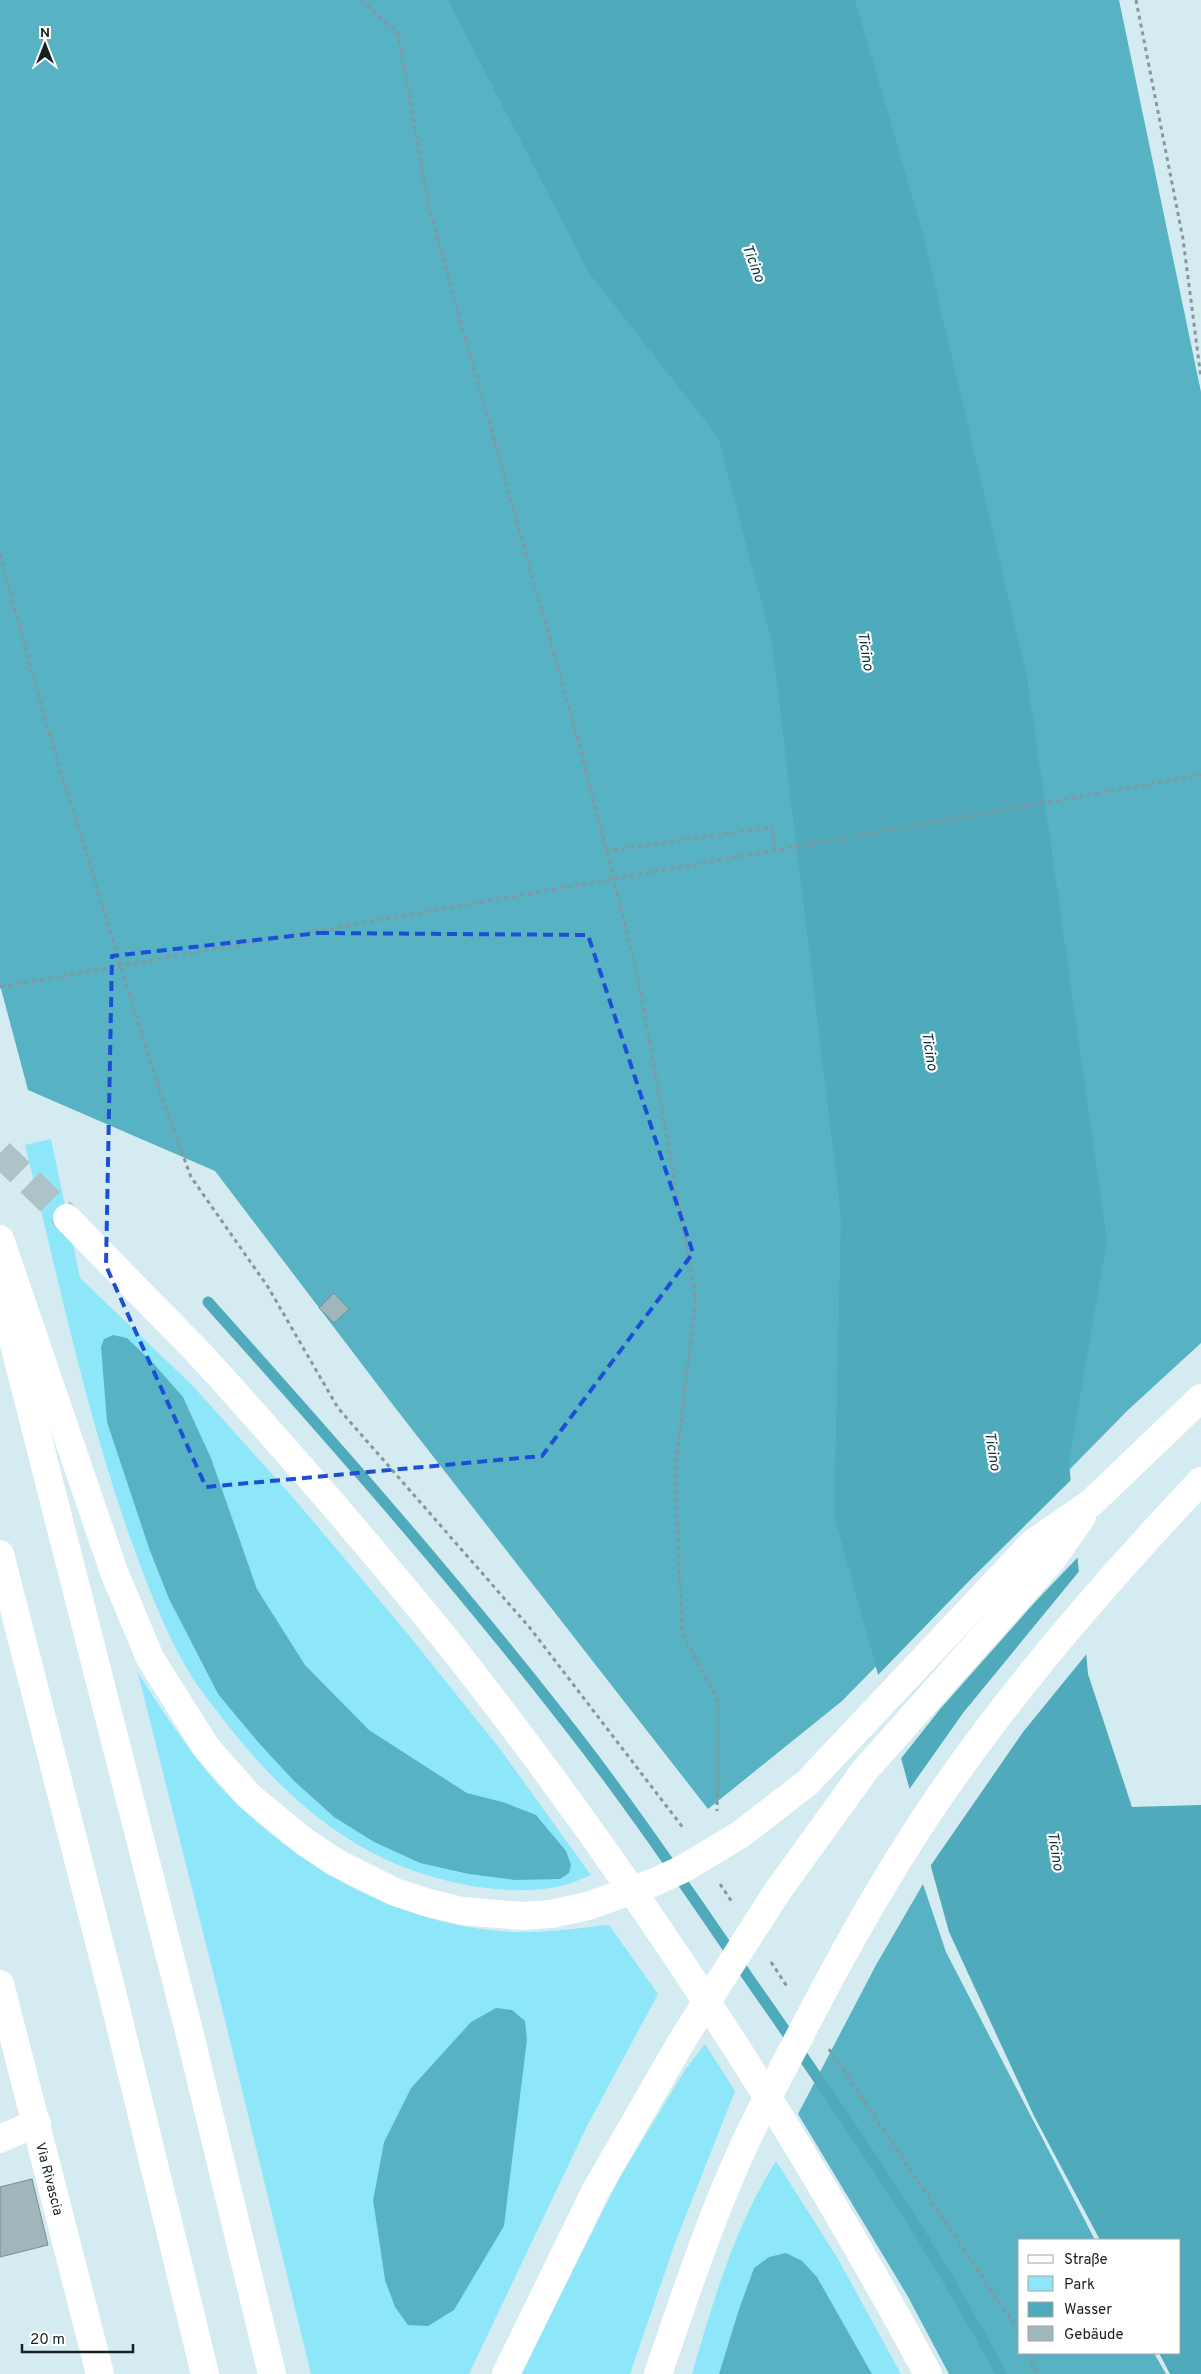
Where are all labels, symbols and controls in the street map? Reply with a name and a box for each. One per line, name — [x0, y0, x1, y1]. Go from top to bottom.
north arrow — [20, 20, 70, 70]
text: N — [40, 25, 50, 42]
water label: Ticino — [737, 242, 768, 285]
water label: Ticino — [852, 630, 877, 672]
water label: Ticino — [916, 1030, 941, 1072]
water label: Ticino — [979, 1430, 1004, 1472]
water label: Ticino — [1042, 1830, 1067, 1872]
street label: Via Rivascia — [31, 2141, 66, 2217]
legend — [1018, 2239, 1181, 2354]
text: Straße — [1064, 2251, 1108, 2270]
text: Park — [1064, 2276, 1095, 2295]
text: Wasser — [1064, 2301, 1112, 2320]
scale bar — [22, 2322, 134, 2354]
text: Gebäude — [1064, 2326, 1124, 2345]
text: 20 m — [30, 2331, 65, 2350]

